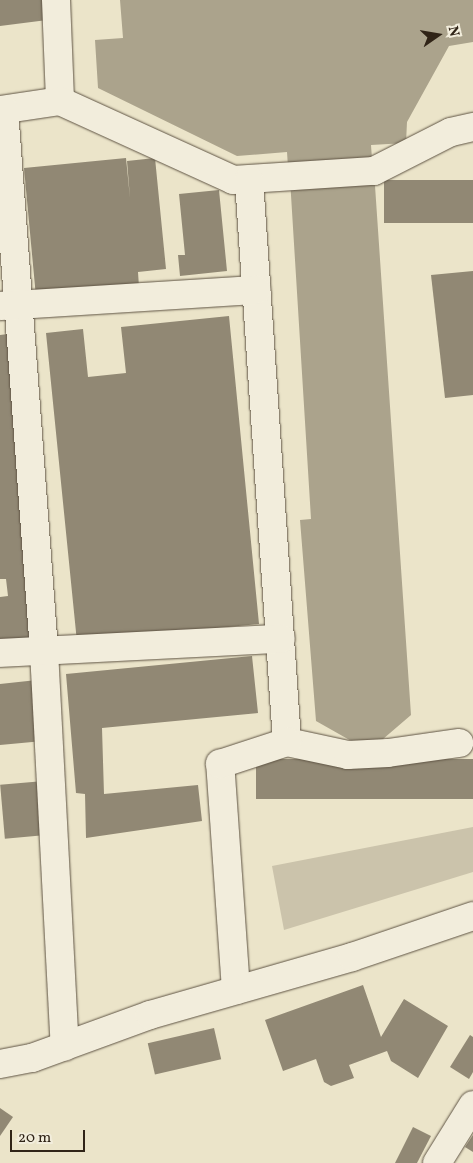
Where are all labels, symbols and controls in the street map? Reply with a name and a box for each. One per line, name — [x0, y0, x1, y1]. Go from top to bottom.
north arrow — [413, 10, 463, 60]
text: N — [443, 24, 464, 39]
scale bar — [12, 1120, 88, 1152]
text: 20 m — [18, 1128, 51, 1149]

